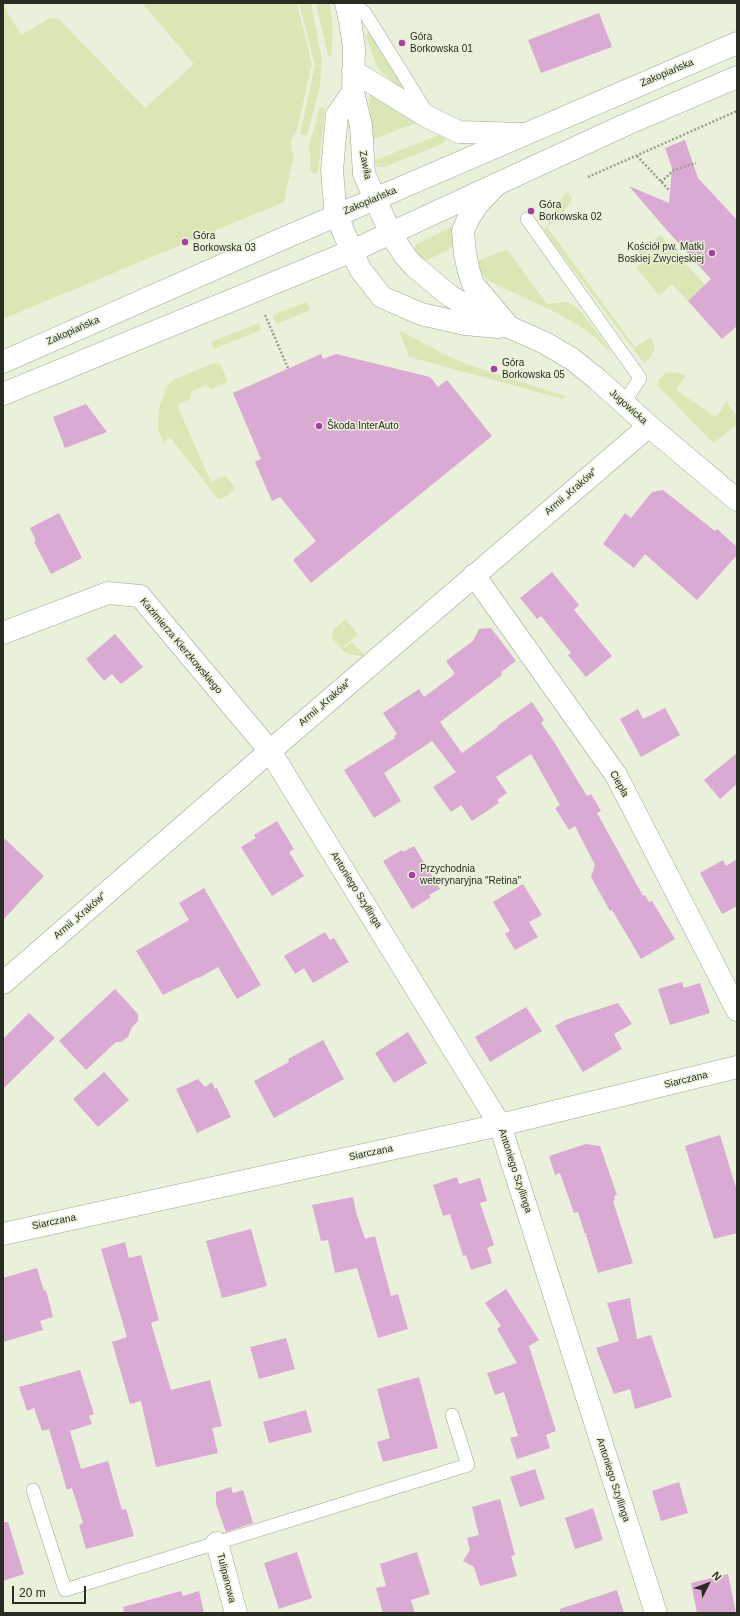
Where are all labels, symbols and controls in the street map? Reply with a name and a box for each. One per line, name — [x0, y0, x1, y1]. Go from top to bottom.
place label: Góra Borkowska 01 — [410, 31, 473, 54]
marker: Góra Borkowska 01 — [397, 38, 407, 48]
street label: Zakopiańska — [639, 56, 695, 90]
street label: Zawiła — [356, 150, 374, 180]
street label: Zakopiańska — [342, 184, 398, 218]
place label: Góra Borkowska 02 — [539, 199, 602, 222]
marker: Góra Borkowska 02 — [526, 206, 536, 216]
place label: Góra Borkowska 03 — [193, 230, 256, 254]
marker: Góra Borkowska 03 — [180, 237, 190, 247]
place label: Kościół pw. Matki Boskiej Zwycięskiej — [618, 241, 704, 264]
marker: Kościół pw. Matki Boskiej Zwycięskiej — [707, 248, 717, 258]
street label: Zakopiańska — [45, 314, 101, 348]
place label: Góra Borkowska 05 — [502, 357, 565, 380]
marker: Góra Borkowska 05 — [489, 364, 499, 374]
street label: Jugowicka — [607, 387, 649, 427]
place label: Škoda InterAuto — [327, 420, 399, 432]
marker: Škoda InterAuto — [314, 421, 324, 431]
street label: Armii „Kraków” — [542, 466, 600, 518]
street label: Kazimierza Kierzkowskiego — [137, 596, 225, 696]
street label: Armii „Kraków” — [296, 677, 354, 729]
street label: Ciepła — [607, 769, 631, 799]
street label: Antoniego Szyllinga — [328, 850, 384, 930]
place label: Przychodnia weterynaryjna "Retina" — [420, 863, 521, 886]
marker: Przychodnia weterynaryjna "Retina" — [407, 870, 417, 880]
street label: Armii „Kraków” — [51, 890, 109, 942]
street label: Siarczana — [663, 1069, 709, 1091]
street label: Antoniego Szyllinga — [496, 1127, 534, 1215]
street label: Siarczana — [348, 1143, 394, 1163]
street label: Siarczana — [31, 1212, 77, 1232]
street label: Antoniego Szyllinga — [594, 1436, 632, 1524]
street label: Tulipanowa — [214, 1552, 238, 1604]
north arrow — [688, 1564, 728, 1604]
text: N — [710, 1569, 724, 1583]
scale bar — [14, 1578, 88, 1604]
text: 20 m — [19, 1586, 46, 1600]

